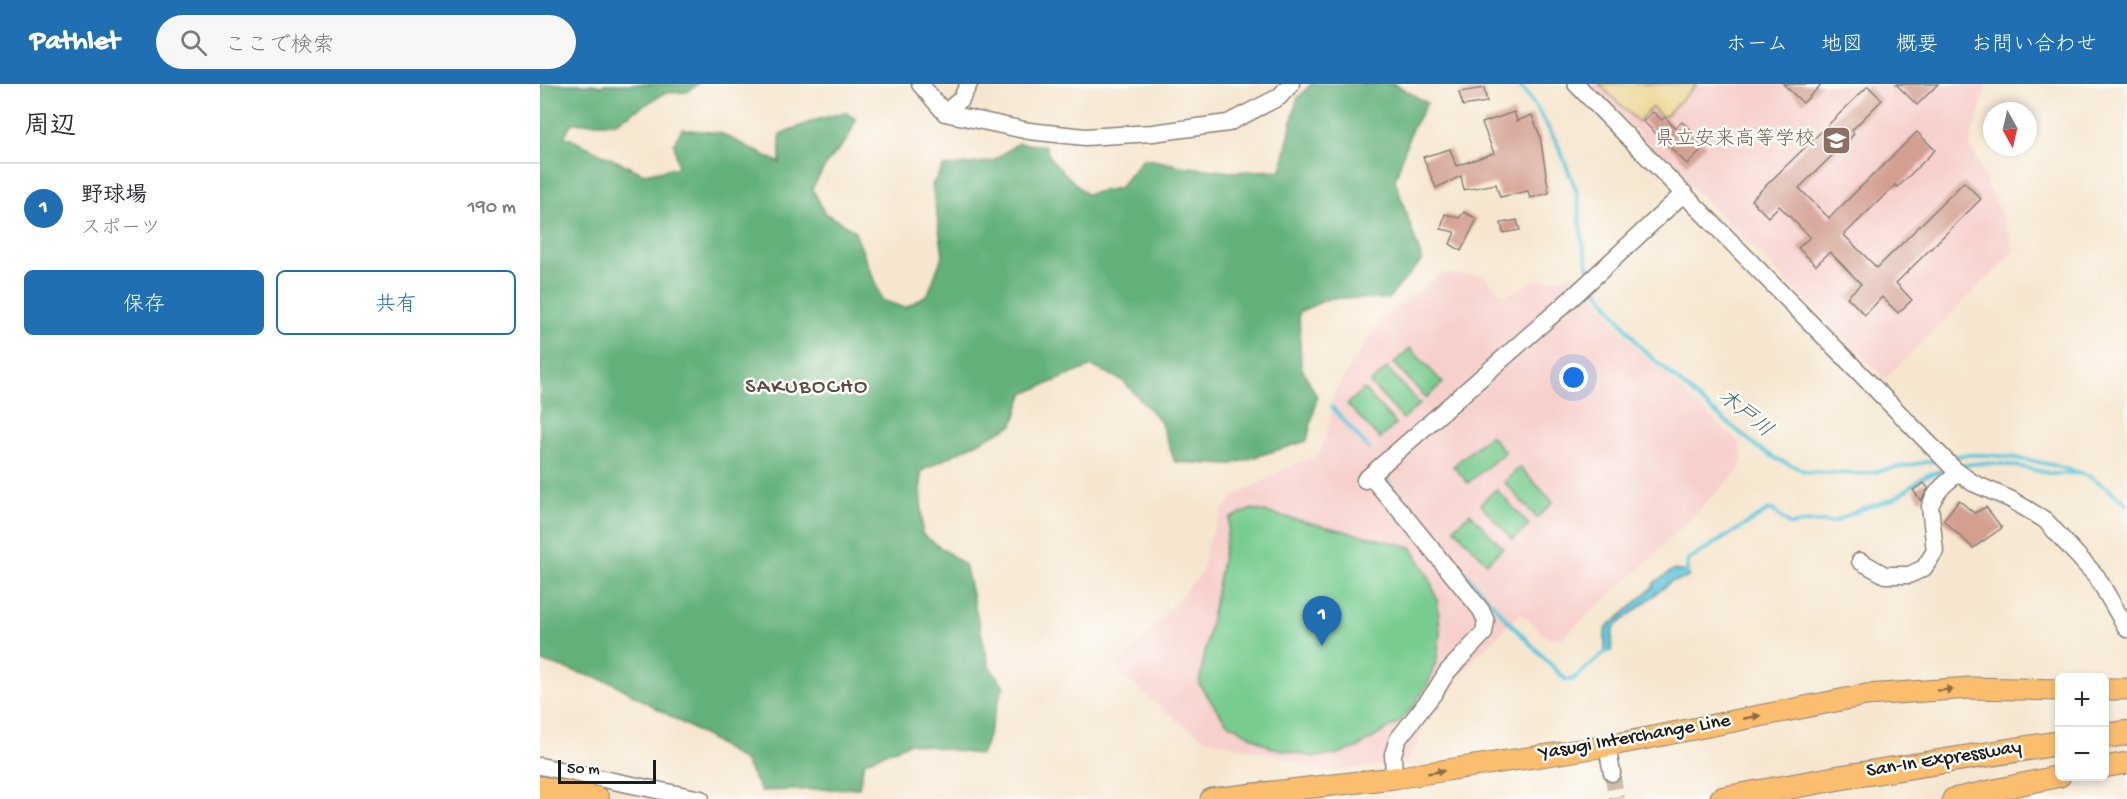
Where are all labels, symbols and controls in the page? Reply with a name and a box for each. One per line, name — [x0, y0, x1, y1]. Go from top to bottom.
search box — [156, 15, 576, 69]
text: Pathlet — [30, 26, 120, 59]
icon: search — [177, 26, 210, 59]
text: ここで検索 — [225, 34, 335, 60]
text: ホーム — [1726, 34, 1788, 59]
text: 地図 — [1821, 34, 1863, 59]
text: 概要 — [1896, 34, 1938, 59]
text: お問い合わせ — [1971, 34, 2097, 59]
north arrow — [1983, 102, 2037, 156]
text: 周辺 — [24, 113, 76, 144]
school or university icon: 県立安来高等学校 — [1820, 124, 1852, 156]
place label: 県立安来高等学校 — [1655, 127, 1815, 152]
text: 野球場 — [81, 184, 147, 210]
text: 1 — [39, 197, 48, 220]
text: 190 m — [468, 197, 516, 220]
text: スポーツ — [81, 218, 161, 241]
button: 保存 — [24, 270, 264, 335]
button: 共有 — [276, 270, 516, 335]
your location — [1559, 363, 1588, 392]
district label: SAKUBOCHO — [745, 375, 869, 401]
water label: 木戸川 — [1712, 385, 1777, 445]
pin: 1 — [1302, 596, 1342, 646]
map controls — [2055, 673, 2109, 781]
button: + — [2055, 673, 2109, 727]
one-way arrow — [1936, 685, 1955, 694]
street label: Yasugi Interchange Line — [1536, 710, 1733, 766]
one-way arrow — [1743, 712, 1762, 721]
button: − — [2055, 727, 2109, 781]
street label: San-In Expressway — [1865, 736, 2023, 784]
scale bar — [558, 757, 656, 784]
text: 50 m — [567, 761, 600, 780]
one-way arrow — [1427, 767, 1446, 776]

